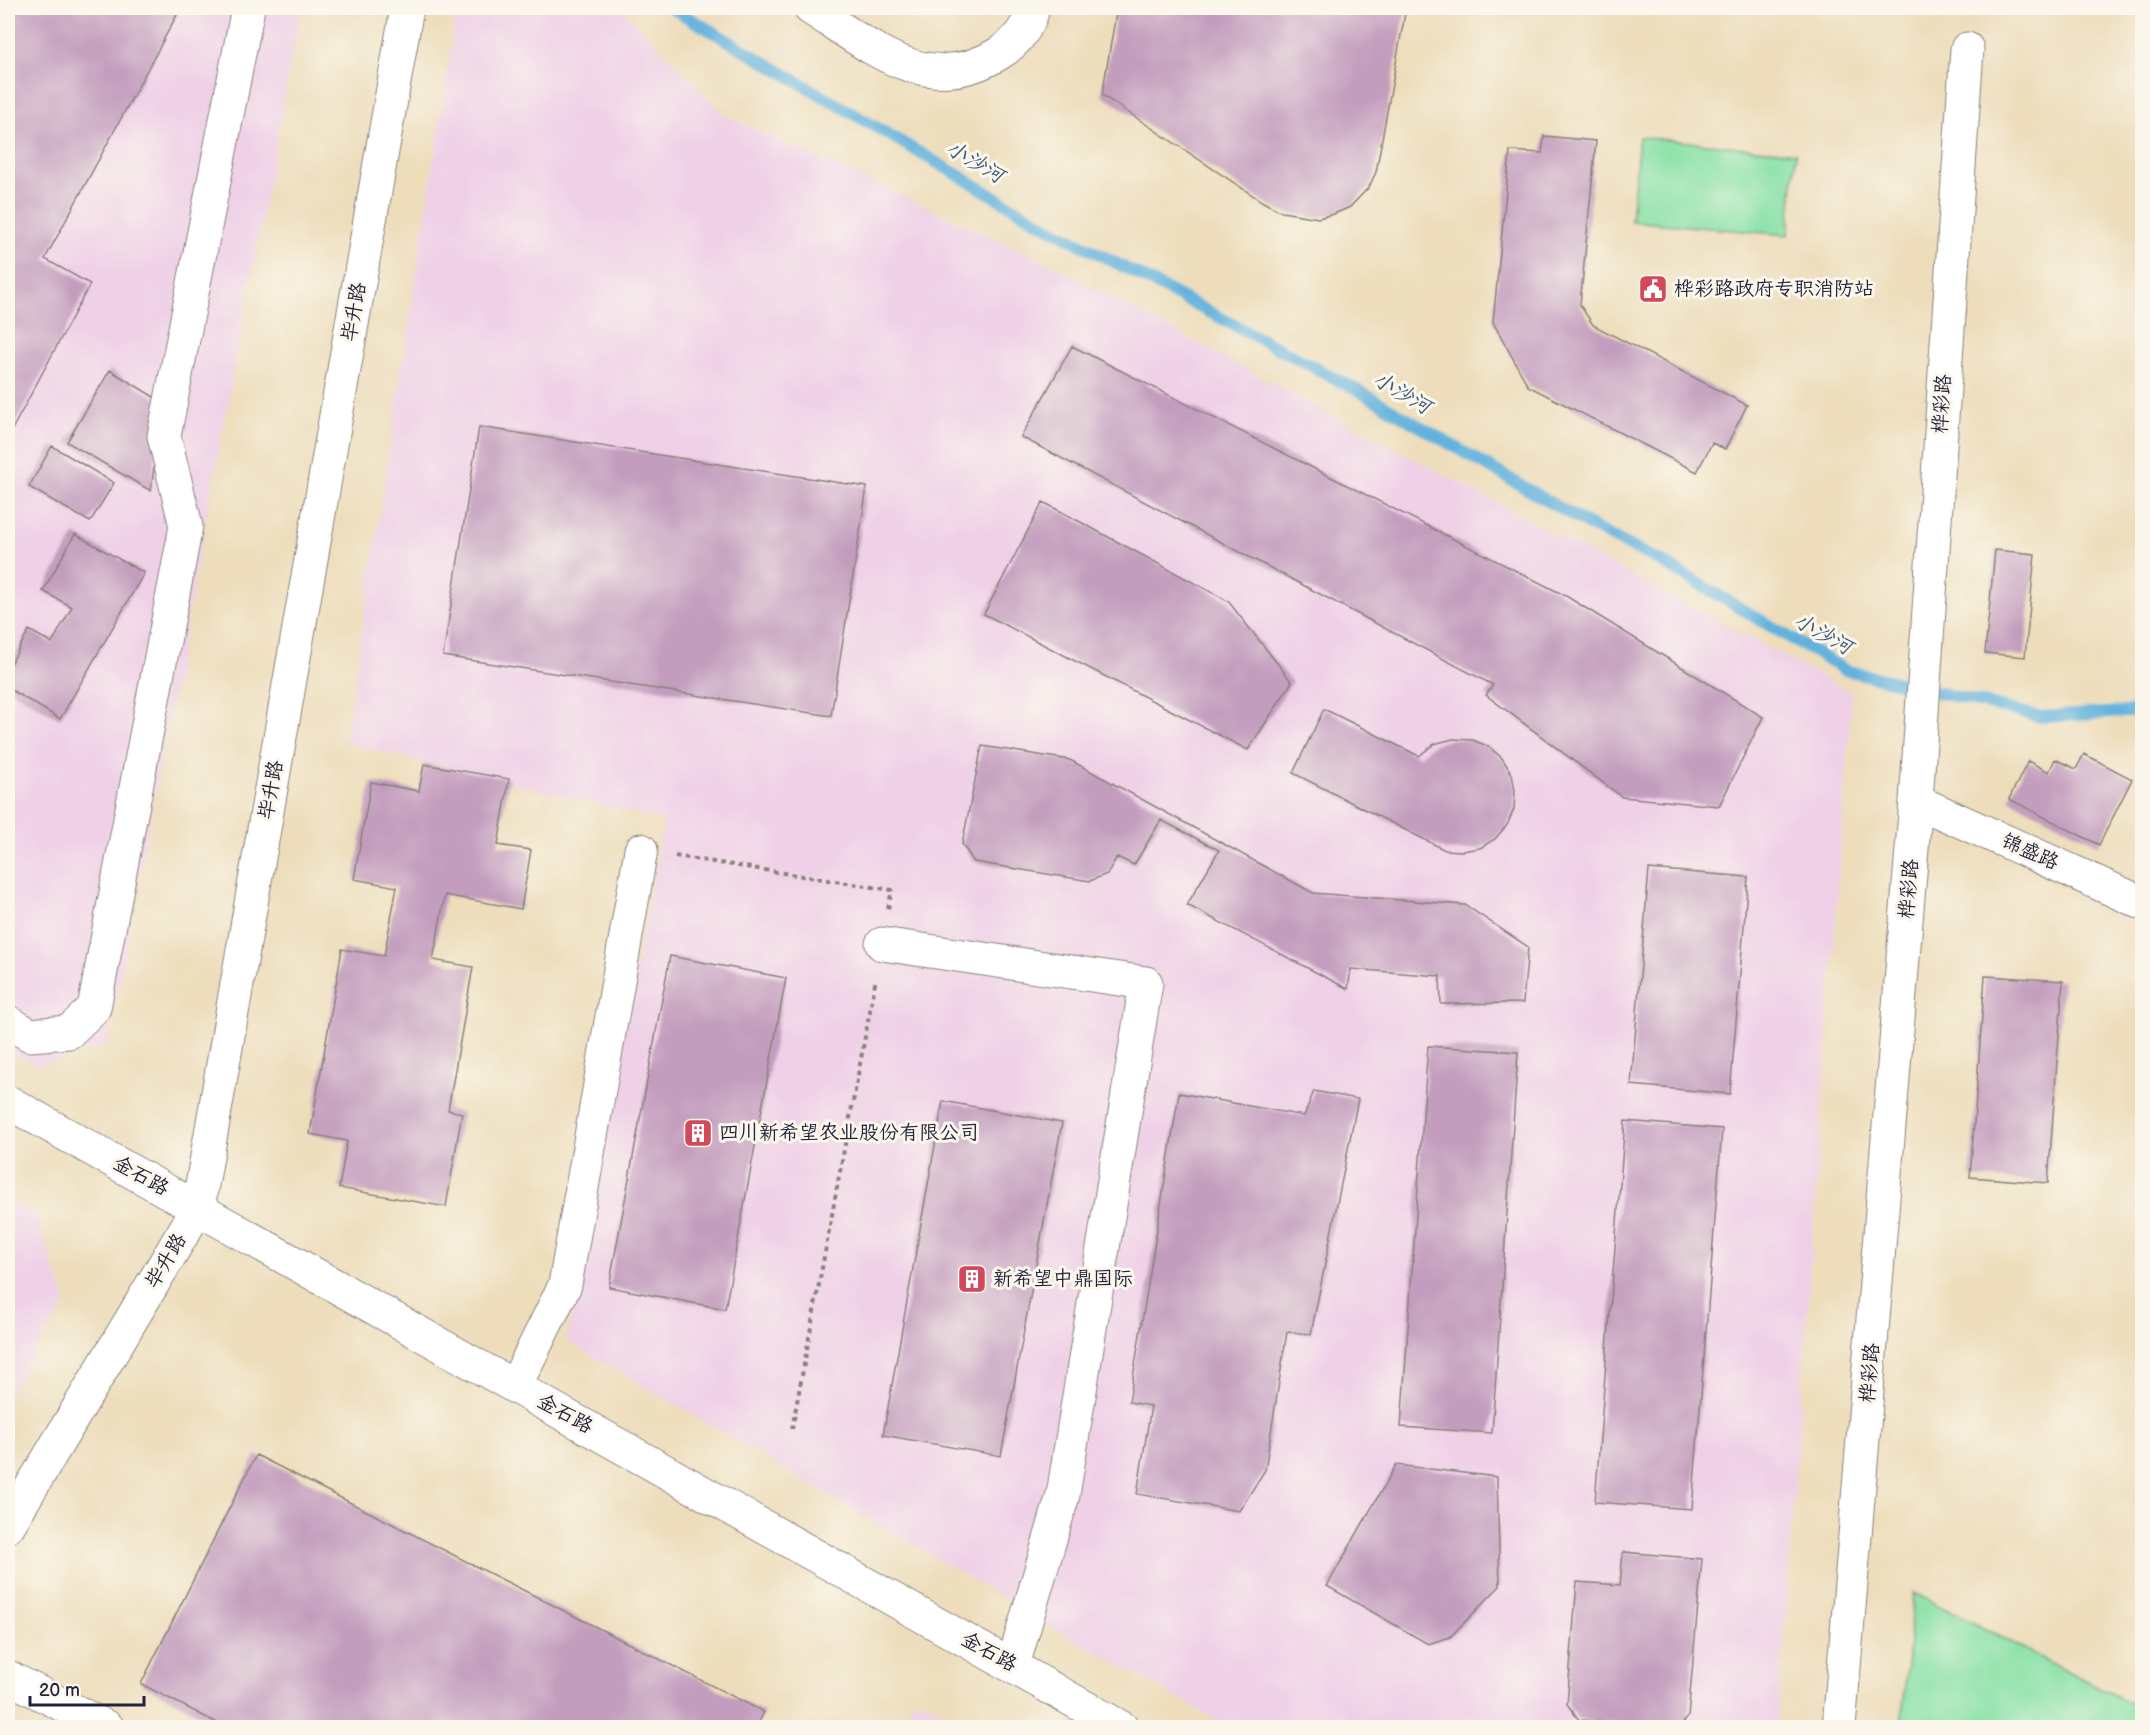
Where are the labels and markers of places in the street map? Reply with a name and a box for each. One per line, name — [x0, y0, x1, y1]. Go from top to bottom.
public building icon: 桦彩路政府专职消防站 — [1637, 273, 1669, 305]
place label: 桦彩路政府专职消防站 — [1674, 277, 1874, 301]
building icon: 四川新希望农业股份有限公司 — [682, 1117, 714, 1149]
place label: 四川新希望农业股份有限公司 — [719, 1121, 979, 1145]
building icon: 新希望中鼎国际 — [956, 1263, 988, 1295]
place label: 新希望中鼎国际 — [993, 1267, 1133, 1291]

